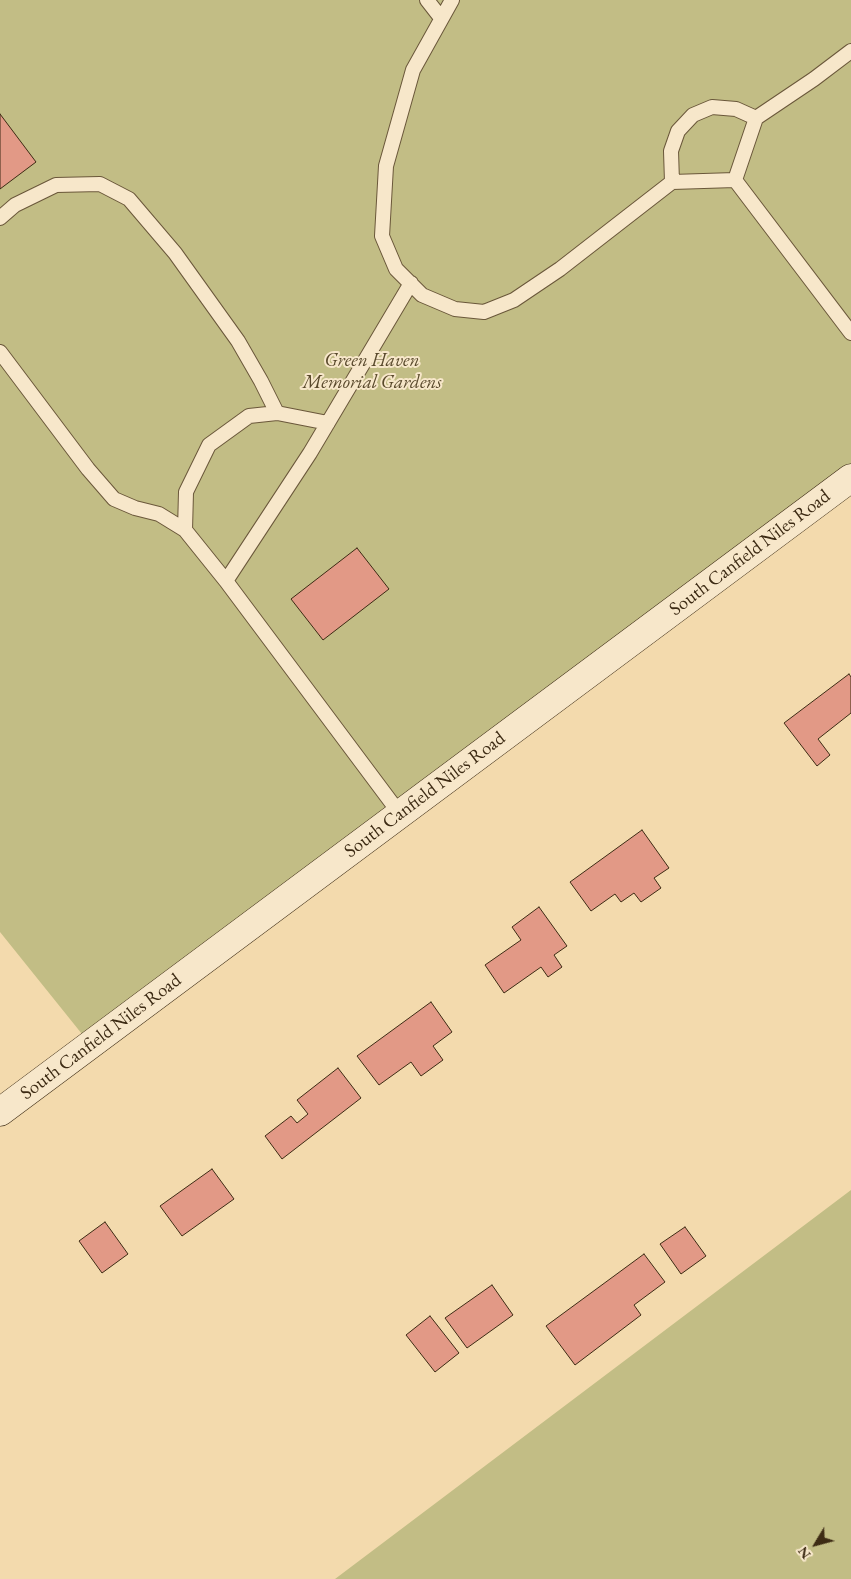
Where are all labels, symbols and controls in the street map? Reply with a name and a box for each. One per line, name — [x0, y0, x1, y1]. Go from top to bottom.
park label: Green Haven Memorial Gardens — [302, 350, 442, 394]
street label: South Canfield Niles Road — [665, 485, 835, 621]
street label: South Canfield Niles Road — [340, 727, 510, 863]
street label: South Canfield Niles Road — [16, 969, 186, 1105]
north arrow — [791, 1519, 841, 1569]
text: N — [793, 1543, 815, 1563]

